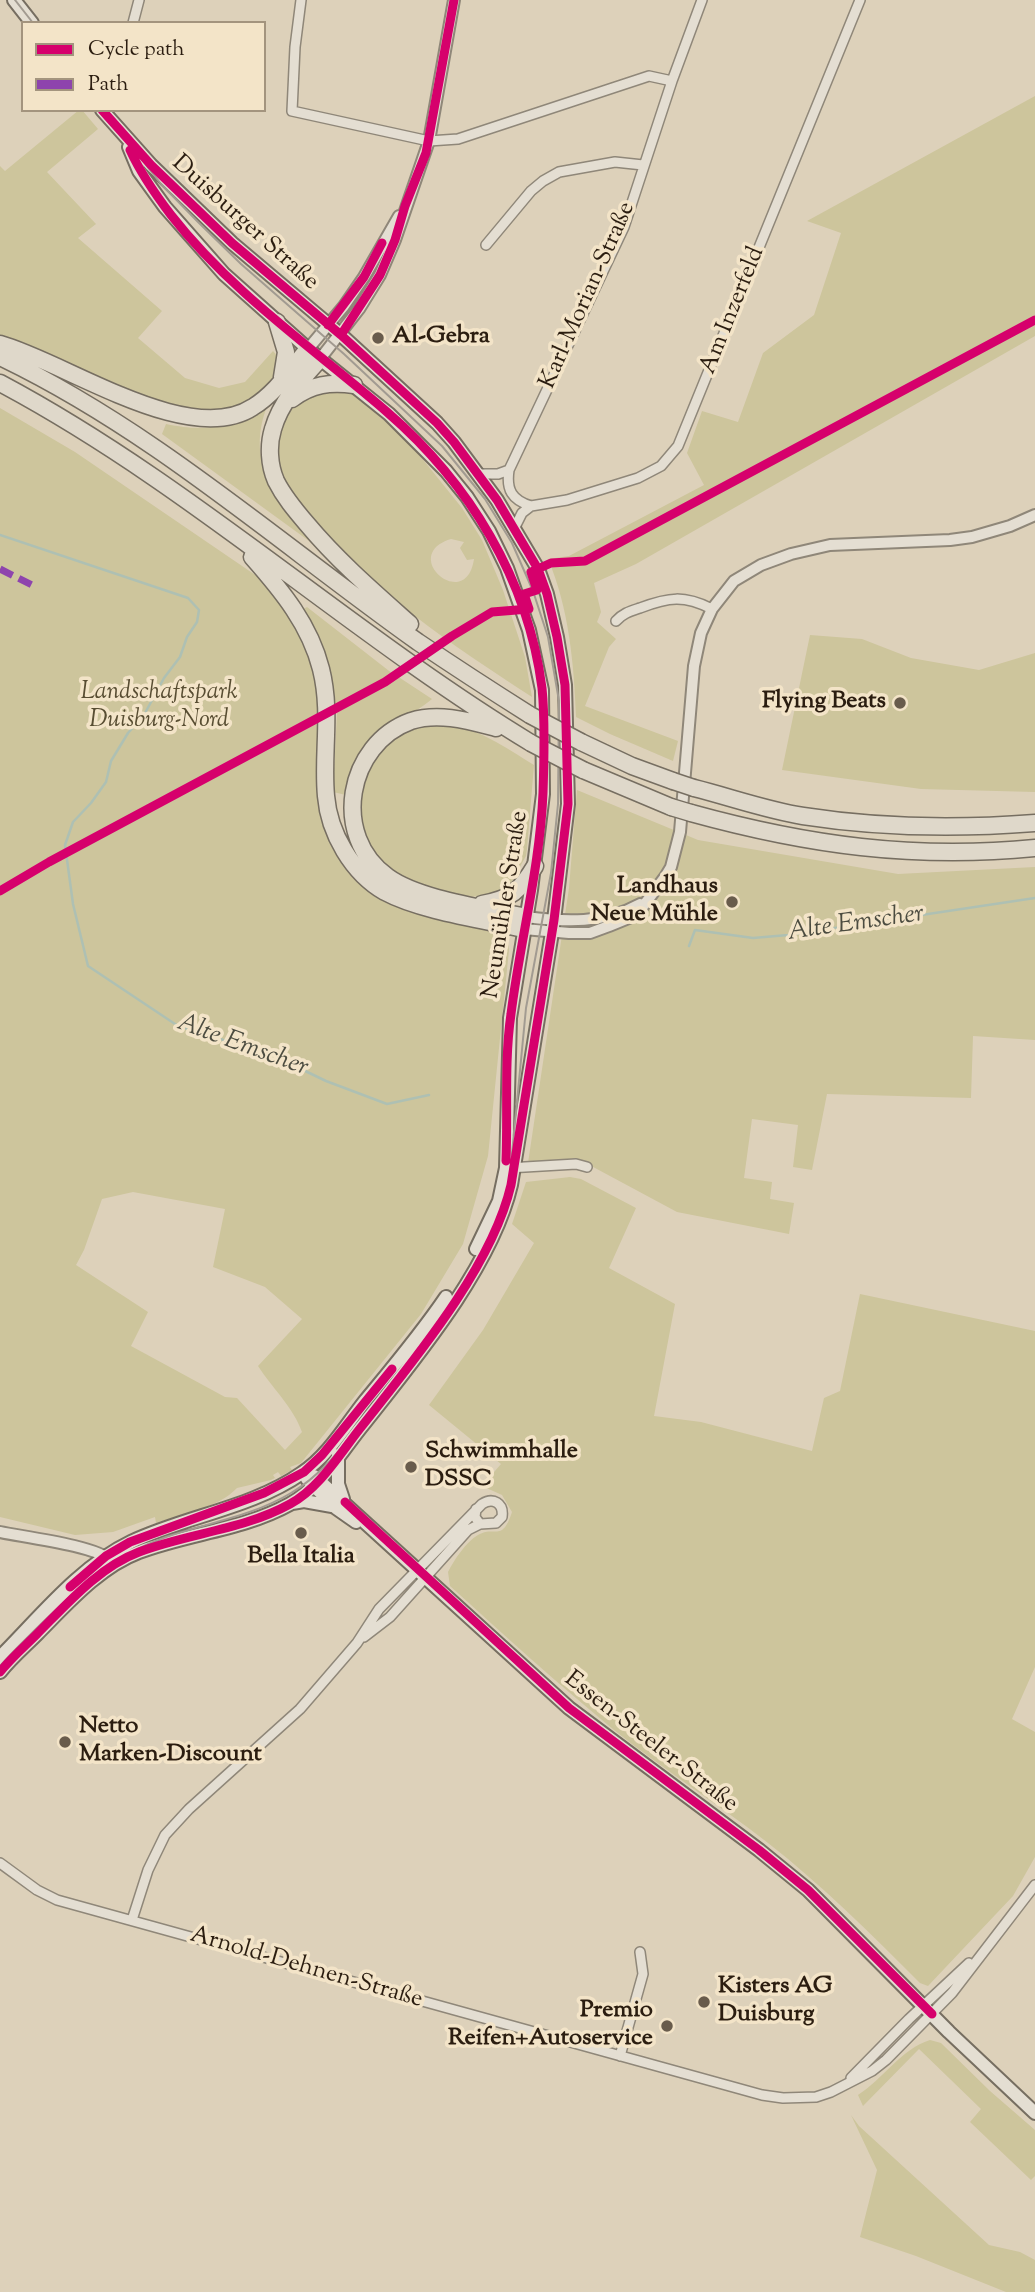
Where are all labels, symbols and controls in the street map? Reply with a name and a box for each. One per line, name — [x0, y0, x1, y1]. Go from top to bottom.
legend — [21, 21, 266, 112]
text: Cycle path — [88, 35, 185, 65]
text: Path — [88, 70, 129, 100]
street label: Duisburger Straße — [164, 150, 324, 298]
street label: Karl-Morian-Straße — [535, 198, 643, 394]
street label: Am Inzerfeld — [695, 243, 773, 379]
place label: Al-Gebra — [392, 324, 490, 352]
marker: Al-Gebra — [370, 330, 386, 346]
park label: Landschaftspark Duisburg-Nord — [80, 680, 238, 736]
place label: Flying Beats — [762, 689, 886, 717]
marker: Flying Beats — [892, 695, 908, 711]
street label: Neumühler Straße — [478, 809, 536, 1001]
place label: Landhaus Neue Mühle — [591, 874, 718, 930]
marker: Landhaus Neue Mühle — [724, 894, 740, 910]
water label: Alte Emscher — [786, 900, 926, 950]
water label: Alte Emscher — [172, 1009, 312, 1085]
place label: Schwimmhalle DSSC — [425, 1439, 578, 1495]
marker: Schwimmhalle DSSC — [403, 1459, 419, 1475]
marker: Bella Italia — [293, 1525, 309, 1541]
place label: Bella Italia — [247, 1544, 355, 1572]
street label: Essen-Steeler-Straße — [557, 1666, 743, 1820]
place label: Netto Marken-Discount — [79, 1714, 262, 1770]
marker: Netto Marken-Discount — [57, 1734, 73, 1750]
street label: Arnold-Dehnen-Straße — [186, 1922, 426, 2016]
place label: Kisters AG Duisburg — [718, 1974, 833, 2030]
marker: Kisters AG Duisburg — [696, 1994, 712, 2010]
place label: Premio Reifen+Autoservice — [448, 1998, 653, 2054]
marker: Premio Reifen+Autoservice — [659, 2018, 675, 2034]

